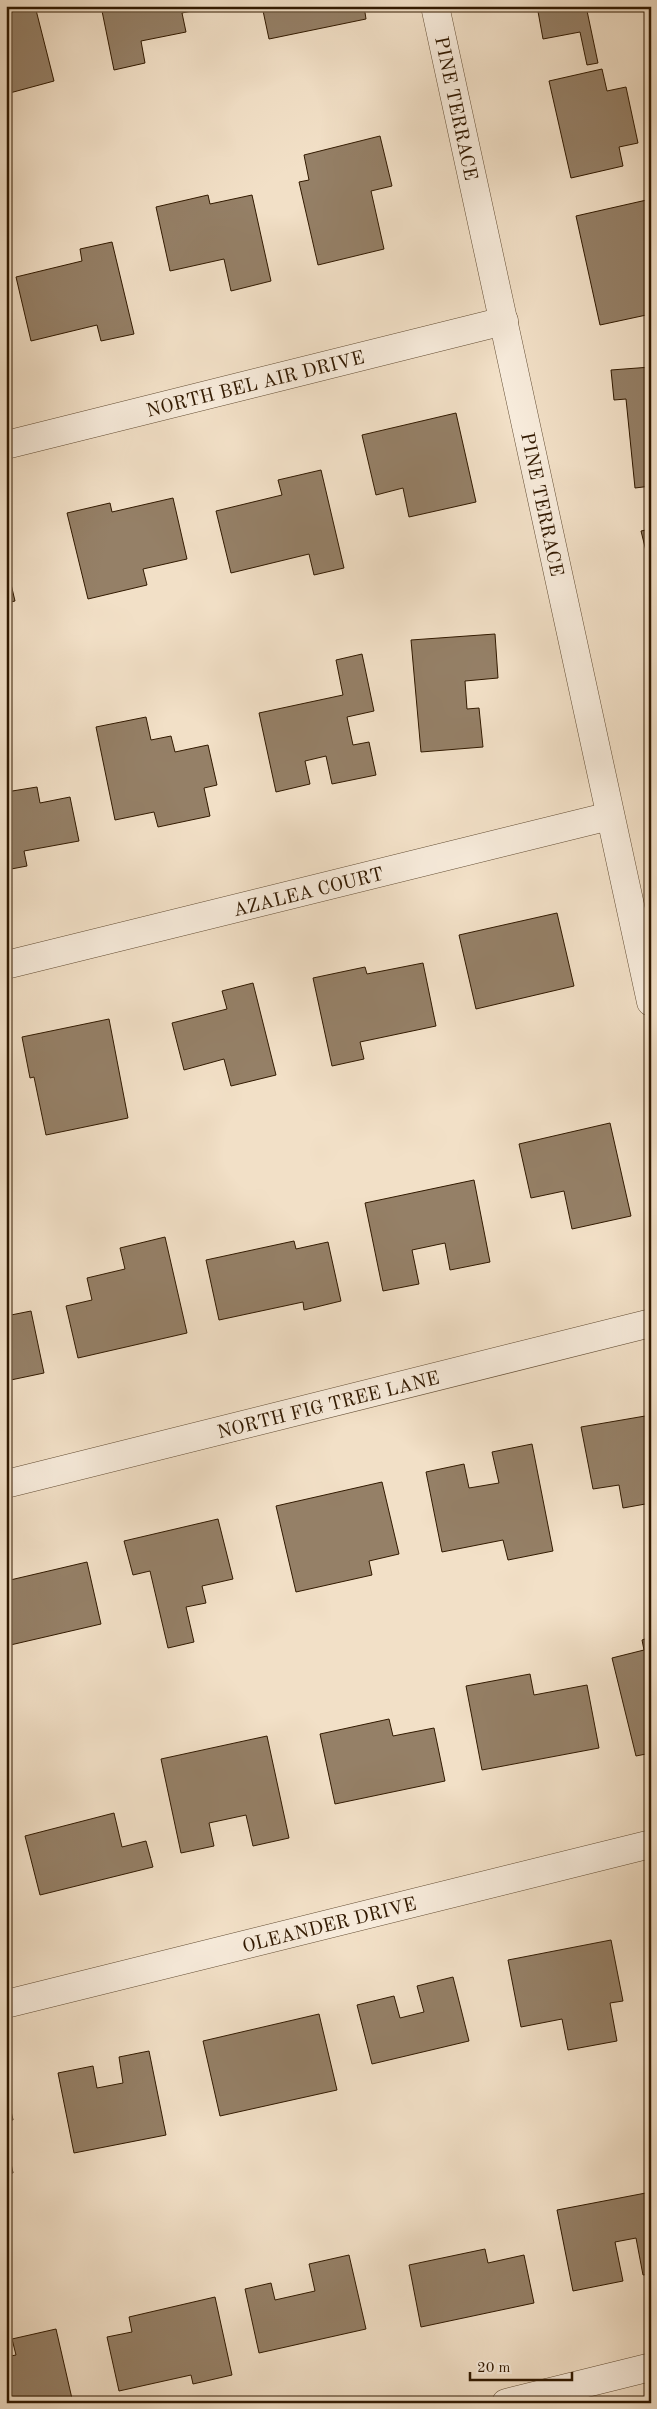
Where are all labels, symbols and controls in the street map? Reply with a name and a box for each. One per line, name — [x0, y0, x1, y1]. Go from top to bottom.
street label: PINE TERRACE — [430, 35, 479, 182]
street label: NORTH BEL AIR DRIVE — [144, 349, 367, 422]
street label: PINE TERRACE — [516, 431, 565, 578]
street label: AZALEA COURT — [231, 866, 386, 921]
street label: NORTH FIG TREE LANE — [215, 1370, 442, 1443]
street label: OLEANDER DRIVE — [241, 1896, 419, 1957]
scale bar — [470, 2349, 572, 2381]
text: 20 m — [477, 2361, 511, 2376]

